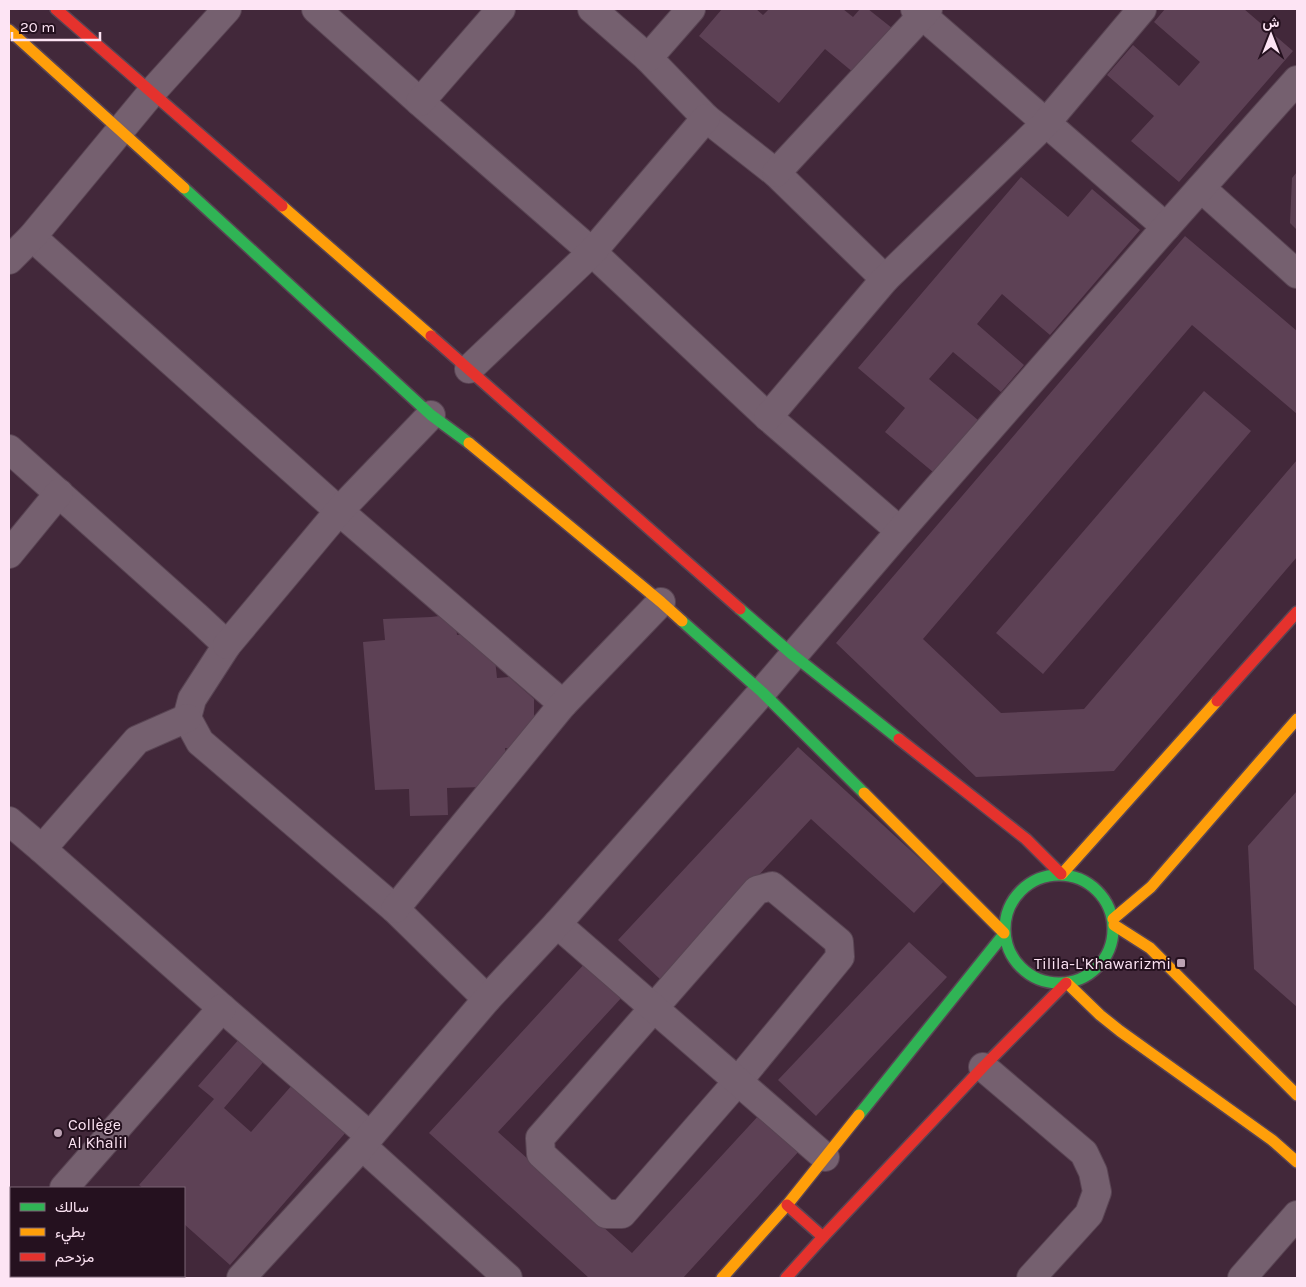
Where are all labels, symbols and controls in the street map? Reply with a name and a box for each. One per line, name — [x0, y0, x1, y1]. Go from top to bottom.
scale bar — [12, 10, 100, 42]
north arrow — [1246, 10, 1296, 60]
text: ش — [1263, 14, 1280, 31]
text: 20 m — [20, 18, 55, 36]
place label: Tilila-L'Khawarizmi — [1034, 954, 1171, 973]
marker: Tilila-L'Khawarizmi — [1175, 957, 1187, 969]
place label: Collège Al Khalil — [68, 1115, 127, 1152]
marker: Collège Al Khalil — [52, 1127, 64, 1139]
legend — [10, 1187, 185, 1277]
text: سالك — [55, 1198, 89, 1216]
text: بطيء — [55, 1223, 85, 1245]
text: مزدحم — [55, 1248, 94, 1267]

